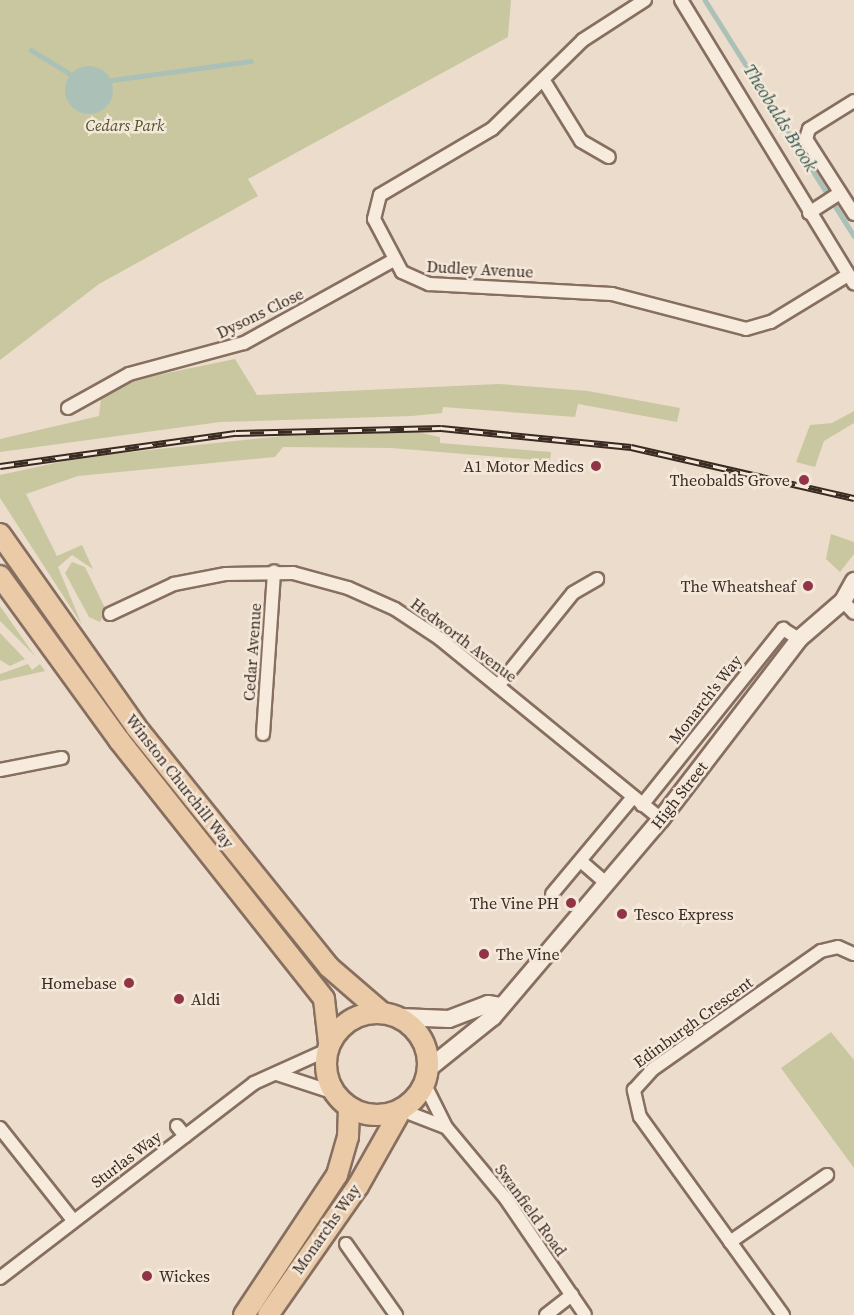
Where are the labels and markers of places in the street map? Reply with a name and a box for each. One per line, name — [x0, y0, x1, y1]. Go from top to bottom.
place label: A1 Motor Medics — [464, 456, 584, 476]
marker: A1 Motor Medics — [589, 459, 603, 473]
place label: Theobalds Grove — [670, 470, 790, 490]
marker: Theobalds Grove — [795, 471, 813, 489]
place label: The Wheatsheaf — [680, 576, 796, 596]
marker: The Wheatsheaf — [801, 579, 815, 593]
place label: The Vine PH — [469, 893, 559, 913]
marker: The Vine PH — [564, 896, 578, 910]
place label: Tesco Express — [634, 904, 734, 924]
marker: Tesco Express — [615, 907, 629, 921]
place label: The Vine — [496, 944, 560, 964]
marker: The Vine — [477, 947, 491, 961]
place label: Homebase — [41, 973, 117, 993]
marker: Homebase — [122, 976, 136, 990]
place label: Aldi — [191, 989, 220, 1009]
marker: Aldi — [172, 992, 186, 1006]
place label: Wickes — [159, 1266, 210, 1286]
marker: Wickes — [140, 1269, 154, 1283]

